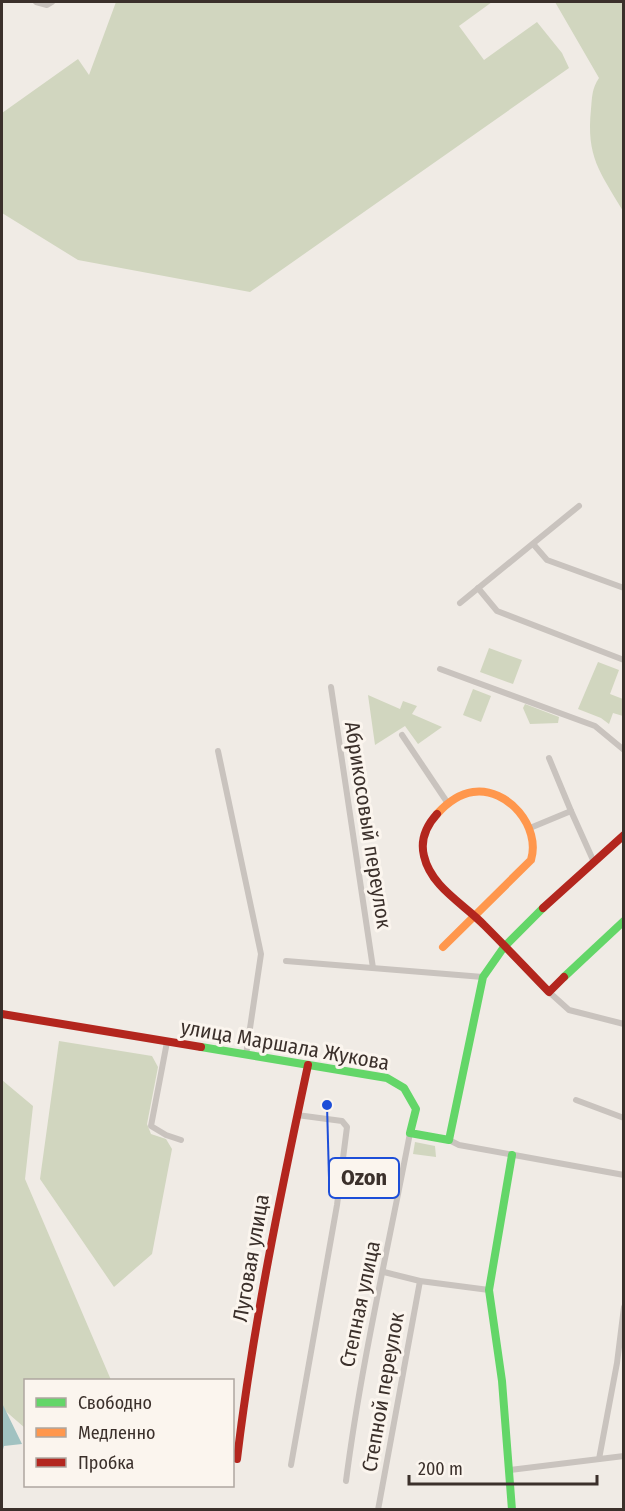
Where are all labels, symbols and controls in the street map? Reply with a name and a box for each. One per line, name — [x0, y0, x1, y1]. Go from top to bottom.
street label: Абрикосовый переулок — [339, 720, 397, 931]
street label: улица Маршала Жукова — [179, 1014, 391, 1076]
callout: Ozon — [329, 1158, 399, 1198]
text: Ozon — [341, 1164, 387, 1191]
street label: Луговая улица — [227, 1192, 275, 1324]
street label: Степная улица — [334, 1238, 386, 1370]
street label: Степной переулок — [356, 1310, 410, 1474]
legend — [24, 1379, 234, 1487]
text: Свободно — [78, 1392, 152, 1414]
text: Медленно — [78, 1422, 156, 1444]
scale bar — [409, 1448, 596, 1486]
text: Пробка — [78, 1452, 134, 1474]
text: 200 m — [418, 1458, 463, 1480]

